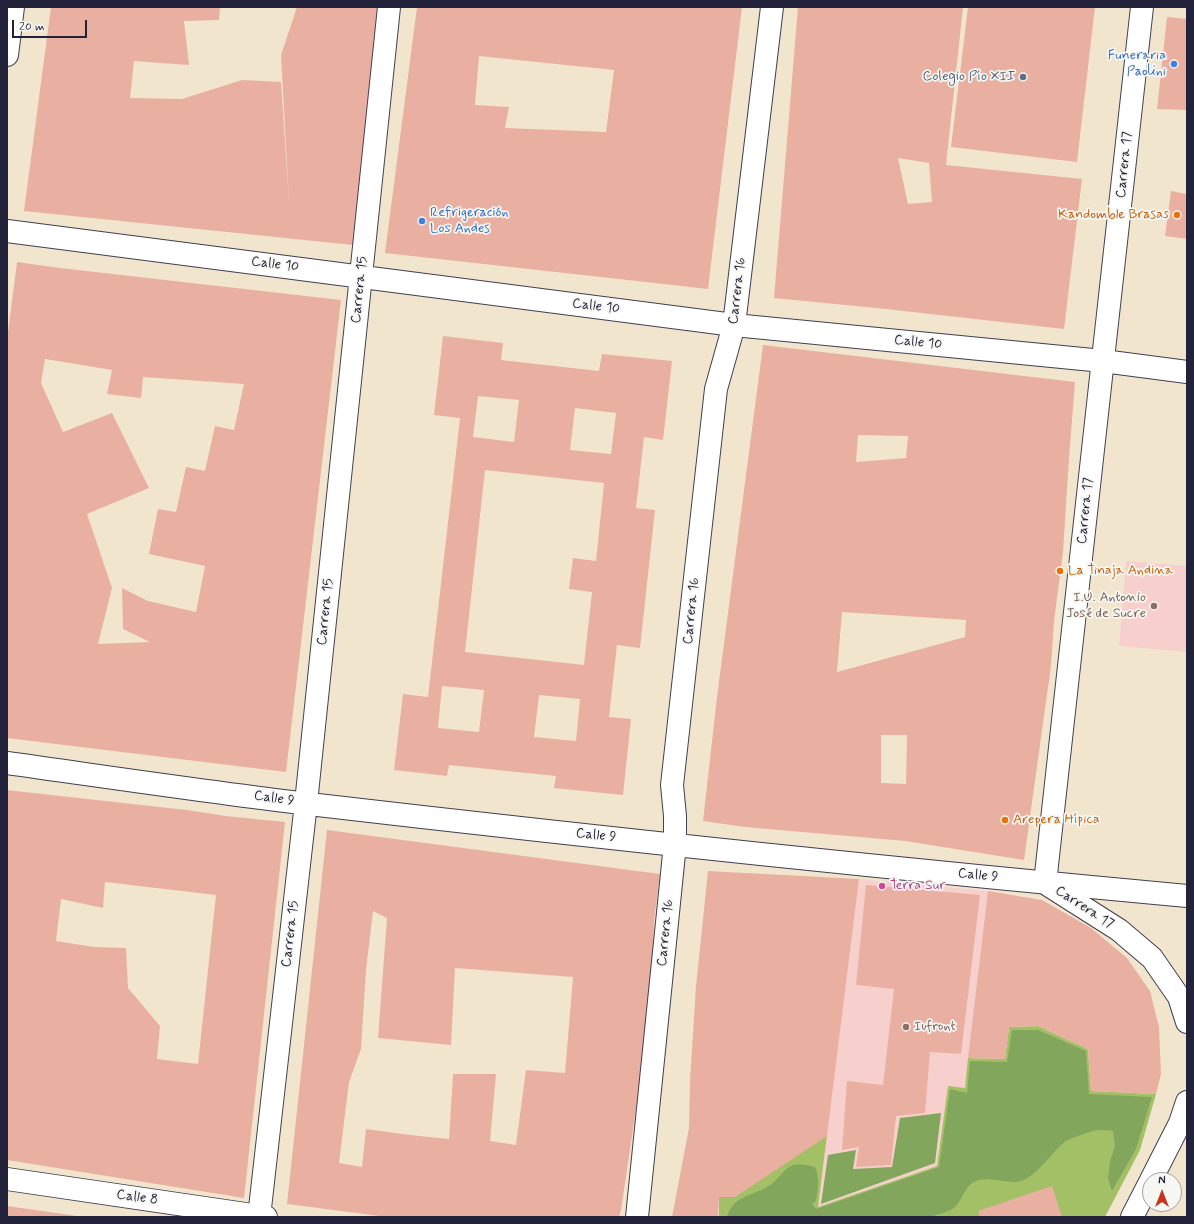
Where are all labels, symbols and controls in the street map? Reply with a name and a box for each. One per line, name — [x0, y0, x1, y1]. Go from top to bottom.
scale bar — [14, 12, 89, 38]
text: 20 m — [19, 19, 45, 35]
place label: Funeraria Paolini — [1108, 48, 1166, 80]
marker: Funeraria Paolini — [1169, 59, 1179, 69]
place label: Colegio Pío XII — [922, 69, 1015, 85]
marker: Colegio Pío XII — [1018, 72, 1028, 82]
street label: Carrera 17 — [1113, 131, 1137, 199]
place label: Refrigeración Los Andes — [430, 205, 508, 238]
place label: Kandomble Brasas — [1058, 207, 1169, 223]
marker: Kandomble Brasas — [1172, 210, 1182, 220]
marker: Refrigeración Los Andes — [417, 216, 427, 226]
street label: Calle 10 — [250, 254, 300, 276]
street label: Carrera 15 — [348, 256, 372, 324]
street label: Carrera 16 — [726, 256, 750, 326]
street label: Calle 10 — [571, 296, 621, 318]
street label: Calle 10 — [893, 332, 943, 354]
street label: Carrera 17 — [1074, 477, 1098, 545]
place label: La Tinaja Andina — [1068, 563, 1173, 579]
marker: La Tinaja Andina — [1055, 566, 1065, 576]
street label: Carrera 16 — [680, 577, 704, 645]
street label: Carrera 15 — [314, 578, 338, 646]
place label: I.U. Antonio José de Sucre — [1066, 590, 1146, 622]
marker: I.U. Antonio José de Sucre — [1149, 601, 1159, 611]
street label: Calle 9 — [253, 788, 295, 810]
place label: Arepera Hípica — [1013, 812, 1100, 828]
marker: Arepera Hípica — [1000, 815, 1010, 825]
street label: Calle 9 — [575, 826, 617, 846]
street label: Calle 9 — [957, 866, 999, 886]
place label: Terra Sur — [890, 878, 945, 894]
marker: Terra Sur — [877, 881, 887, 891]
street label: Carrera 17 — [1051, 883, 1117, 933]
street label: Carrera 16 — [654, 899, 678, 967]
street label: Carrera 15 — [279, 900, 303, 968]
place label: Iufront — [914, 1019, 956, 1035]
marker: Iufront — [901, 1022, 911, 1032]
north arrow — [1142, 1172, 1182, 1212]
text: N — [1158, 1174, 1166, 1188]
street label: Calle 8 — [115, 1187, 159, 1209]

